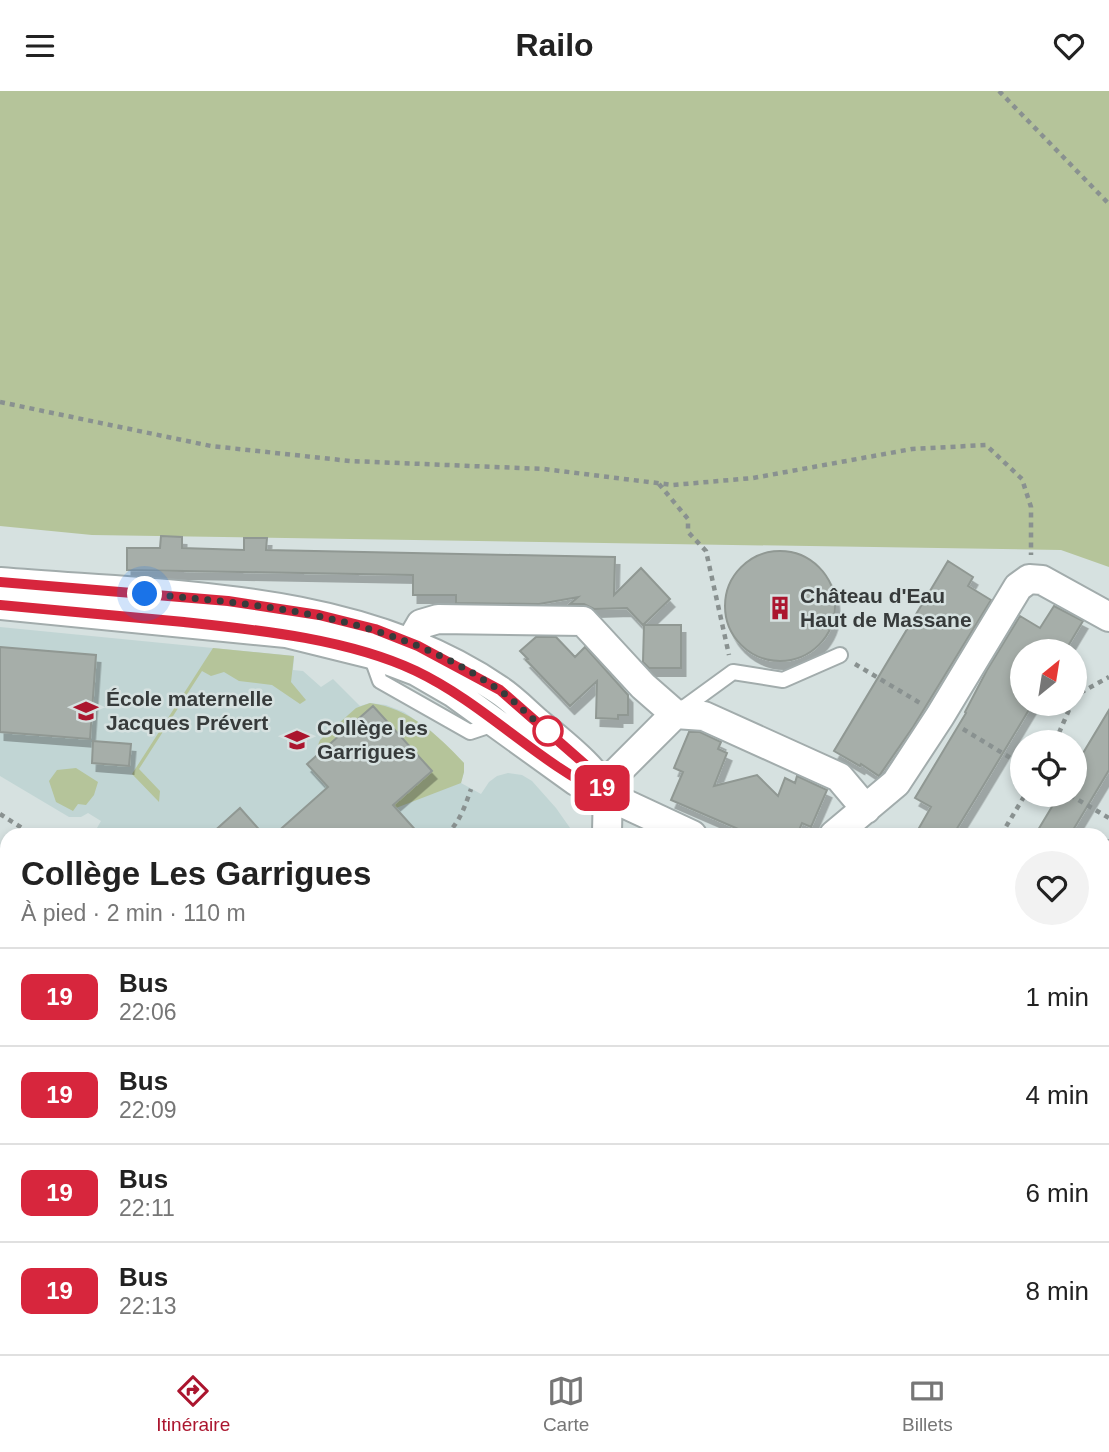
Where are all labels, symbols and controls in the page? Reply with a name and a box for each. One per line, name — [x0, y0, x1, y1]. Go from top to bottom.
icon: menu — [21, 27, 59, 65]
text: Railo — [515, 27, 594, 63]
icon: heart — [1050, 27, 1088, 65]
your location — [127, 576, 162, 611]
place label: Château d'Eau Haut de Massane — [800, 584, 972, 631]
building icon: Château d'Eau Haut de Massane — [766, 594, 794, 622]
north arrow — [1010, 639, 1087, 716]
map controls — [1010, 639, 1087, 807]
place label: École maternelle Jacques Prévert — [106, 687, 273, 734]
school or university icon: École maternelle Jacques Prévert — [72, 697, 100, 725]
place label: Collège les Garrigues — [317, 716, 428, 763]
unlabelled marker — [533, 716, 563, 746]
school or university icon: Collège les Garrigues — [283, 726, 311, 754]
button: locate — [1010, 730, 1087, 807]
line badge: 19 — [570, 765, 634, 811]
text: 19 — [589, 774, 615, 801]
button: heart — [1015, 851, 1089, 925]
text: Collège Les Garrigues — [21, 855, 371, 892]
text: À pied · 2 min · 110 m — [21, 900, 246, 926]
text: Bus — [119, 968, 168, 998]
text: 1 min — [1025, 982, 1089, 1012]
text: 19 — [46, 983, 73, 1010]
text: 22:06 — [119, 999, 177, 1025]
text: Bus — [119, 1066, 168, 1096]
text: 4 min — [1025, 1080, 1089, 1110]
text: 19 — [46, 1081, 73, 1108]
text: 22:09 — [119, 1097, 177, 1123]
text: Bus — [119, 1164, 168, 1194]
text: 6 min — [1025, 1178, 1089, 1208]
text: 19 — [46, 1179, 73, 1206]
text: 22:11 — [119, 1195, 175, 1221]
text: Bus — [119, 1262, 168, 1292]
text: 8 min — [1025, 1276, 1089, 1306]
text: 19 — [46, 1277, 73, 1304]
text: 22:13 — [119, 1293, 177, 1319]
tab: Itinéraire — [156, 1372, 230, 1436]
tab: Carte — [543, 1372, 589, 1436]
tab: Billets — [902, 1372, 953, 1436]

